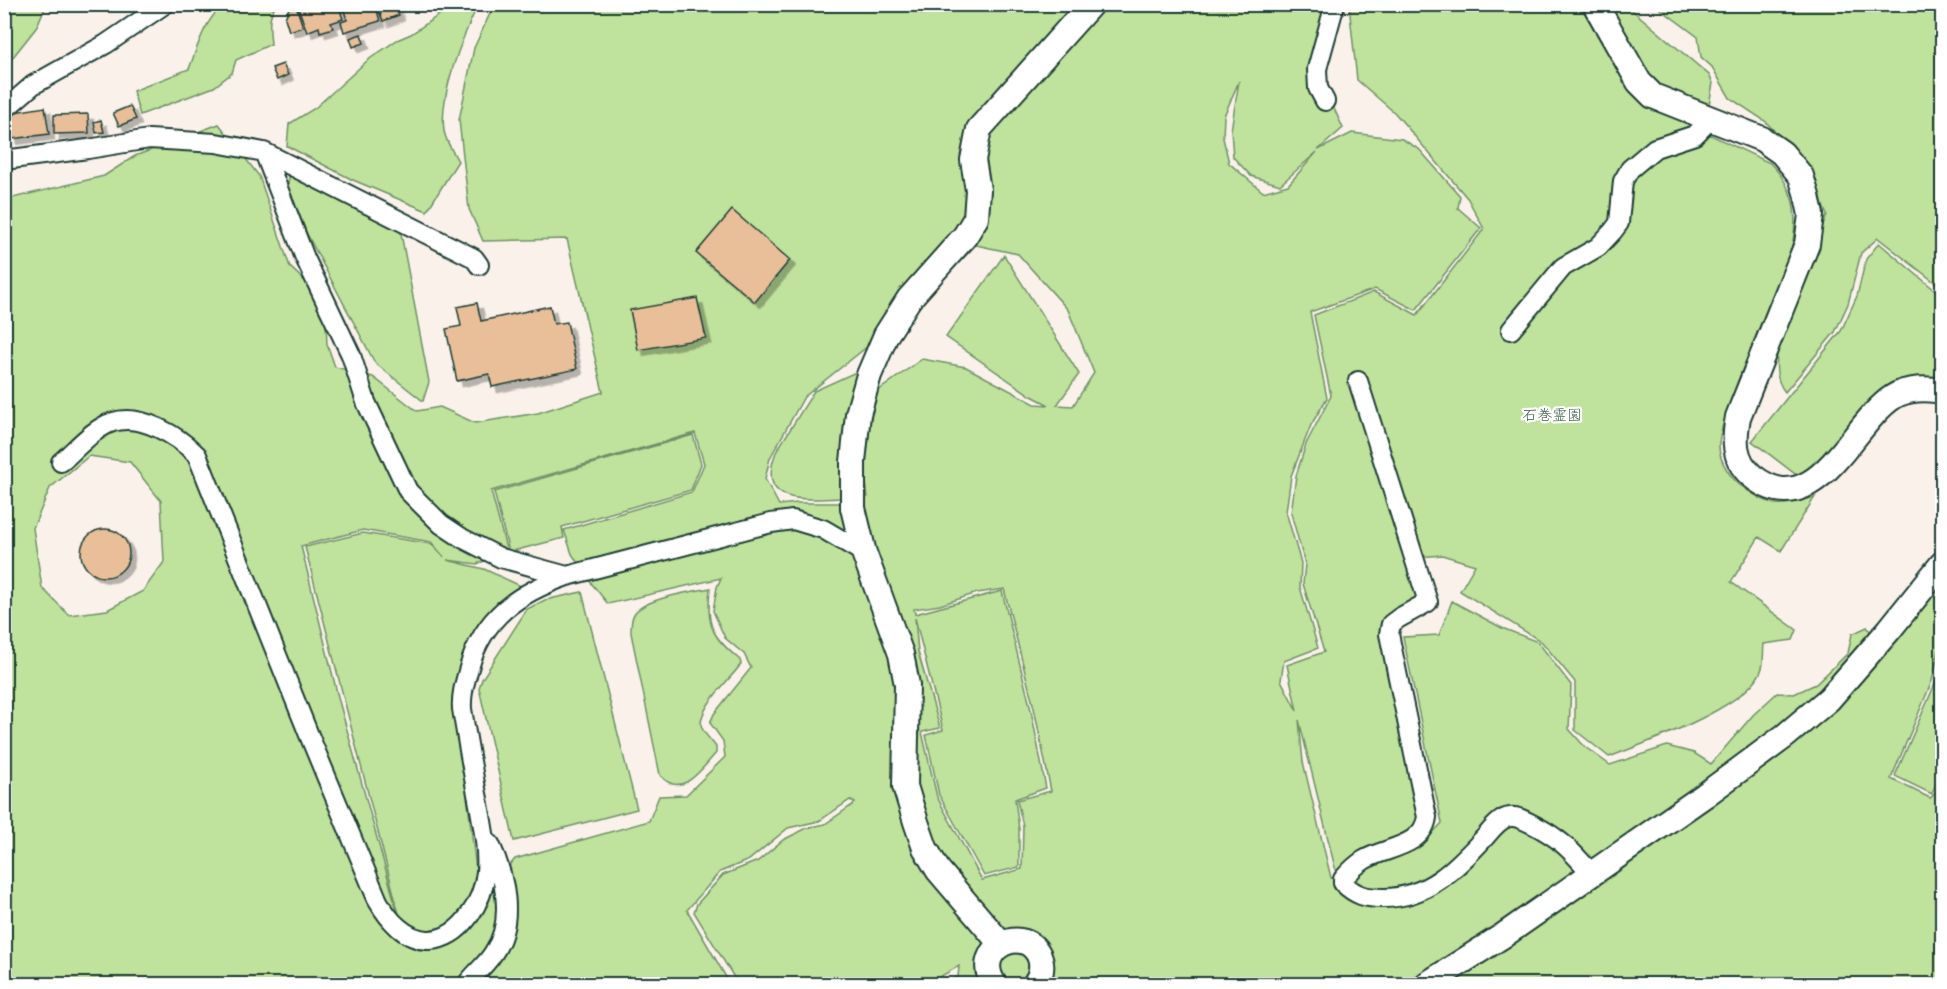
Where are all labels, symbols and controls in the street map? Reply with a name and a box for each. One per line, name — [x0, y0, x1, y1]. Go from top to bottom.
park label: 石巻霊園 — [1522, 406, 1582, 425]

